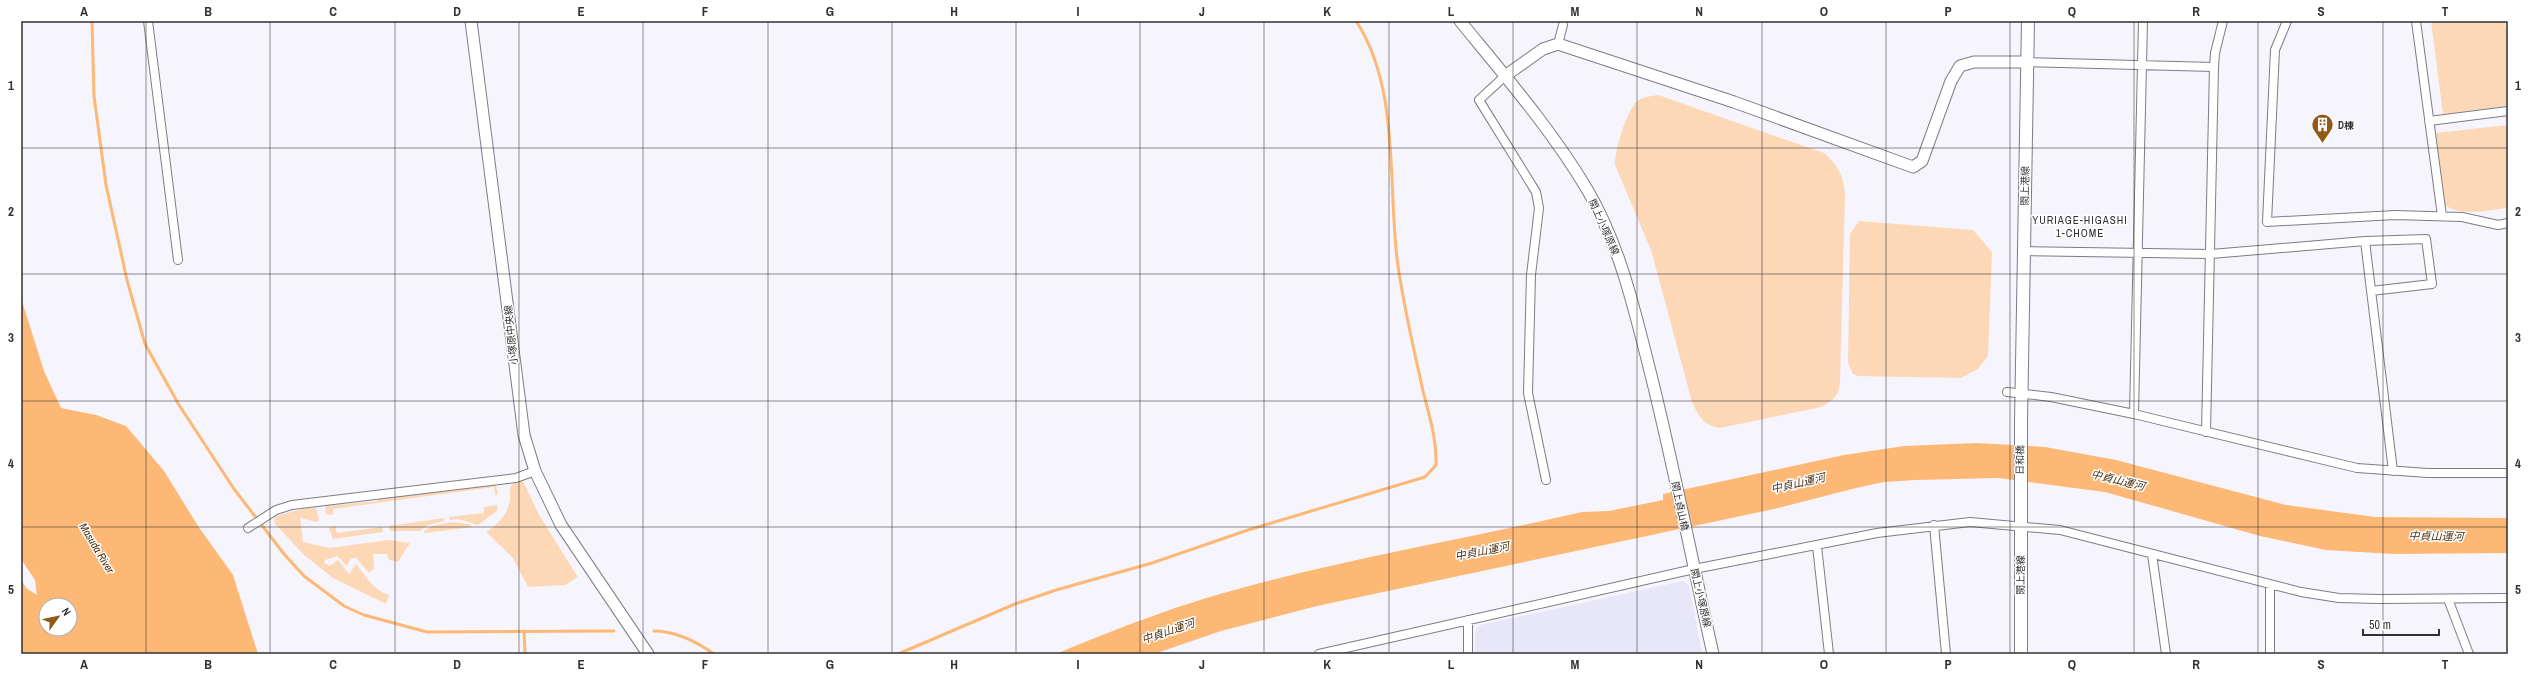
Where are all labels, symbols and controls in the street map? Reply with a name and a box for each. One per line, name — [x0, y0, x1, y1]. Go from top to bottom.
text: A — [80, 3, 88, 20]
text: B — [204, 3, 212, 20]
text: C — [329, 3, 337, 20]
text: D — [453, 3, 461, 20]
text: E — [577, 3, 585, 20]
text: F — [702, 3, 709, 20]
text: G — [826, 3, 834, 20]
text: H — [950, 3, 958, 20]
text: I — [1077, 3, 1080, 20]
text: J — [1199, 3, 1205, 20]
text: K — [1323, 3, 1331, 20]
text: L — [1448, 3, 1455, 20]
text: M — [1571, 3, 1580, 20]
text: N — [1695, 3, 1703, 20]
text: O — [1820, 3, 1828, 20]
text: P — [1944, 3, 1952, 20]
text: Q — [2068, 3, 2076, 20]
text: R — [2192, 3, 2200, 20]
text: S — [2317, 3, 2325, 20]
text: T — [2442, 3, 2449, 20]
text: 1 — [8, 77, 14, 94]
text: 1 — [2515, 77, 2521, 94]
building icon: D棟 — [2310, 112, 2336, 145]
place label: D棟 — [2338, 119, 2354, 132]
street label: 閖上港線 — [2018, 166, 2032, 206]
street label: 閖上小塚原線 — [1586, 197, 1622, 257]
text: 2 — [8, 203, 14, 220]
text: 2 — [2515, 203, 2521, 220]
district label: YURIAGE-HIGASHI 1-CHOME — [2032, 213, 2128, 240]
street label: 小塚原中央線 — [501, 304, 521, 366]
text: 3 — [8, 329, 14, 346]
text: 3 — [2515, 329, 2521, 346]
street label: 日和橋 — [2013, 445, 2027, 475]
text: 4 — [8, 455, 14, 472]
text: 4 — [2515, 455, 2521, 472]
water label: 中貞山運河 — [2090, 467, 2148, 494]
water label: 中貞山運河 — [1770, 470, 1828, 496]
street label: 閖上貞山橋 — [1668, 480, 1692, 532]
water label: Masuda River — [77, 520, 118, 577]
water label: 中貞山運河 — [2408, 529, 2466, 544]
water label: 中貞山運河 — [1454, 538, 1512, 563]
street label: 閖上港線 — [2014, 555, 2027, 595]
street label: 閖上小塚原線 — [1688, 567, 1714, 629]
text: 5 — [8, 581, 14, 598]
text: 5 — [2515, 581, 2521, 598]
north arrow — [38, 597, 78, 637]
text: N — [59, 605, 74, 618]
scale bar — [2363, 611, 2439, 637]
water label: 中貞山運河 — [1140, 615, 1198, 647]
text: 50 m — [2369, 617, 2391, 633]
text: A — [80, 656, 88, 673]
text: B — [204, 656, 212, 673]
text: C — [329, 656, 337, 673]
text: D — [453, 656, 461, 673]
text: E — [577, 656, 585, 673]
text: F — [702, 656, 709, 673]
text: G — [826, 656, 834, 673]
text: H — [950, 656, 958, 673]
text: I — [1077, 656, 1080, 673]
text: J — [1199, 656, 1205, 673]
text: K — [1323, 656, 1331, 673]
text: L — [1448, 656, 1455, 673]
text: M — [1571, 656, 1580, 673]
text: N — [1695, 656, 1703, 673]
text: O — [1820, 656, 1828, 673]
text: P — [1944, 656, 1952, 673]
text: Q — [2068, 656, 2076, 673]
text: R — [2192, 656, 2200, 673]
text: S — [2317, 656, 2325, 673]
text: T — [2442, 656, 2449, 673]

